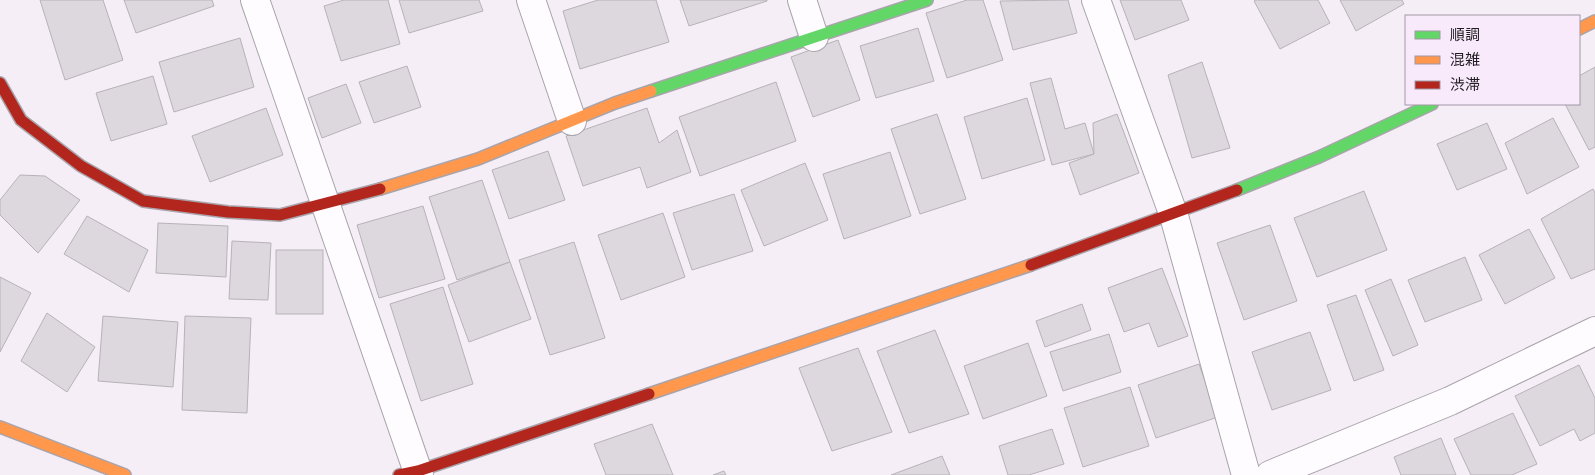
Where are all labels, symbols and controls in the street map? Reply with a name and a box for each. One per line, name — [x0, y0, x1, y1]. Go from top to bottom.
legend — [1405, 15, 1580, 105]
text: 順調 — [1450, 24, 1480, 44]
text: 混雑 — [1450, 49, 1480, 69]
text: 渋滞 — [1450, 74, 1480, 94]

